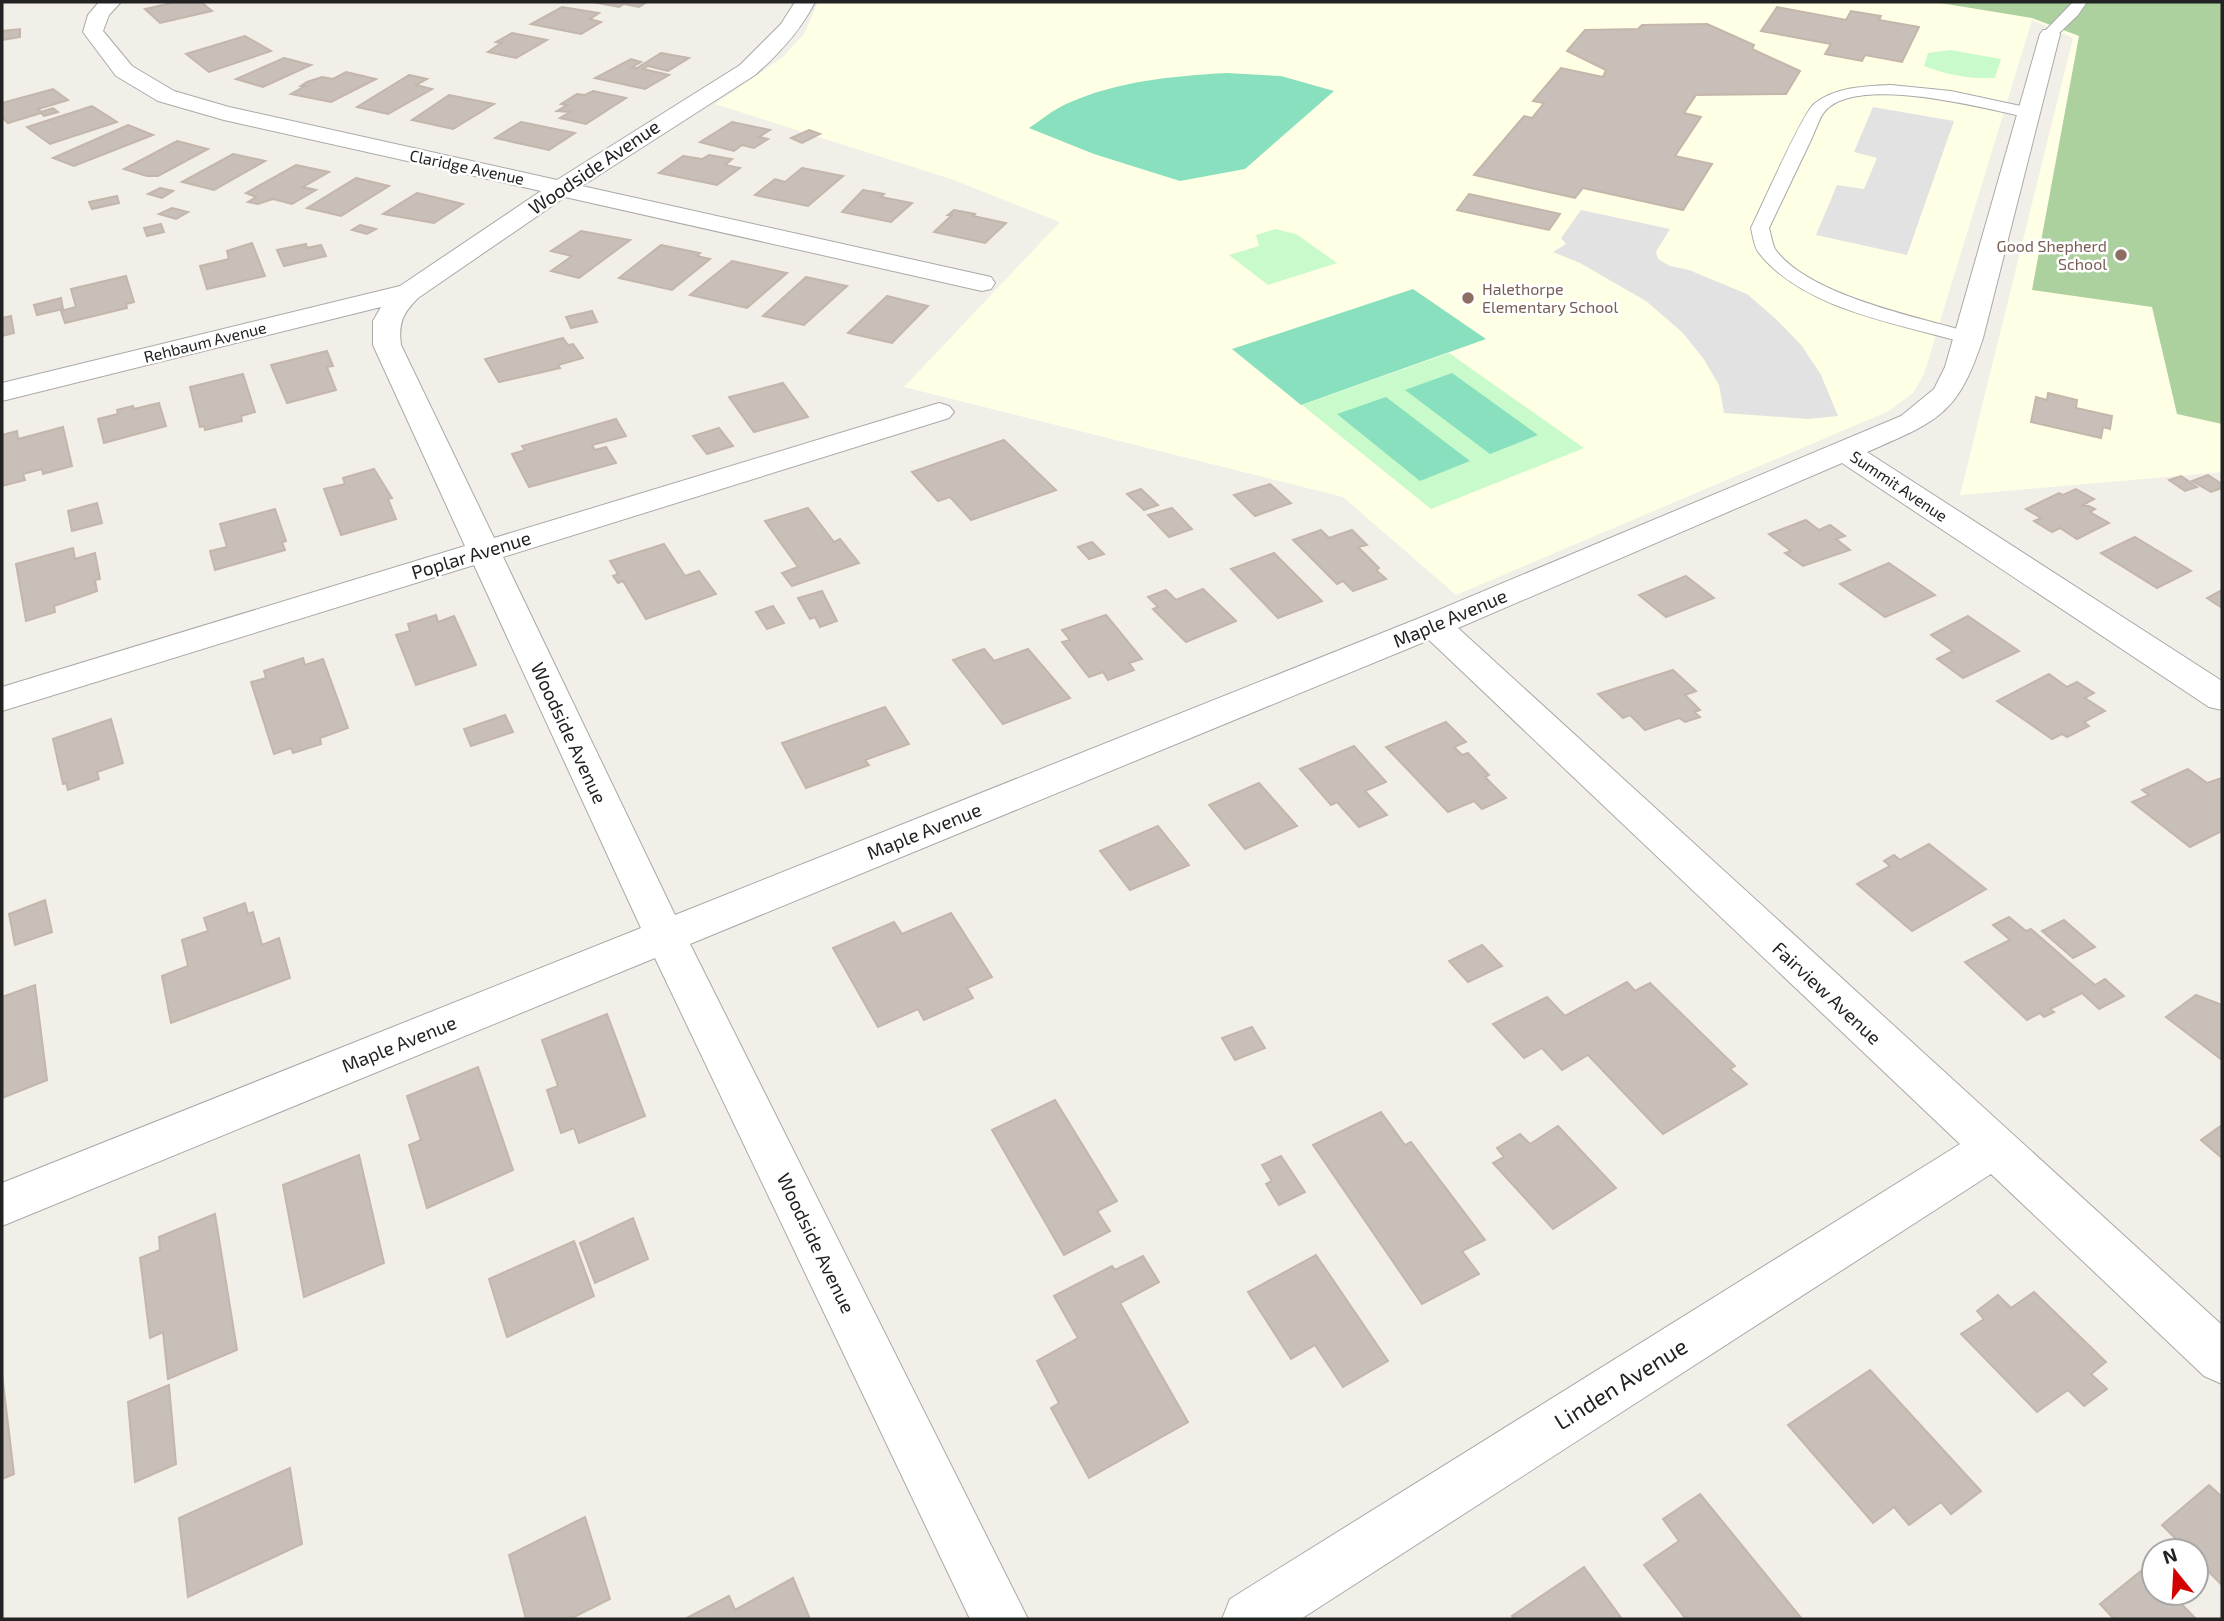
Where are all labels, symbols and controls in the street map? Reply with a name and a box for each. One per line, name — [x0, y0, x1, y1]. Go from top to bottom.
street label: Woodside Avenue — [524, 114, 664, 219]
street label: Claridge Avenue — [408, 145, 526, 188]
place label: Good Shepherd School — [1997, 236, 2107, 273]
marker: Good Shepherd School — [2113, 247, 2129, 263]
place label: Halethorpe Elementary School — [1482, 279, 1618, 316]
marker: Halethorpe Elementary School — [1460, 290, 1476, 306]
street label: Rehbaum Avenue — [142, 317, 268, 366]
street label: Summit Avenue — [1847, 446, 1951, 525]
street label: Poplar Avenue — [408, 525, 533, 584]
street label: Maple Avenue — [1389, 583, 1510, 652]
street label: Woodside Avenue — [527, 659, 612, 807]
street label: Maple Avenue — [863, 797, 984, 864]
street label: Fairview Avenue — [1768, 936, 1886, 1049]
street label: Maple Avenue — [338, 1010, 459, 1077]
street label: Woodside Avenue — [773, 1169, 860, 1317]
street label: Linden Avenue — [1549, 1331, 1692, 1435]
north arrow — [2140, 1537, 2210, 1607]
text: N — [2160, 1542, 2180, 1568]

